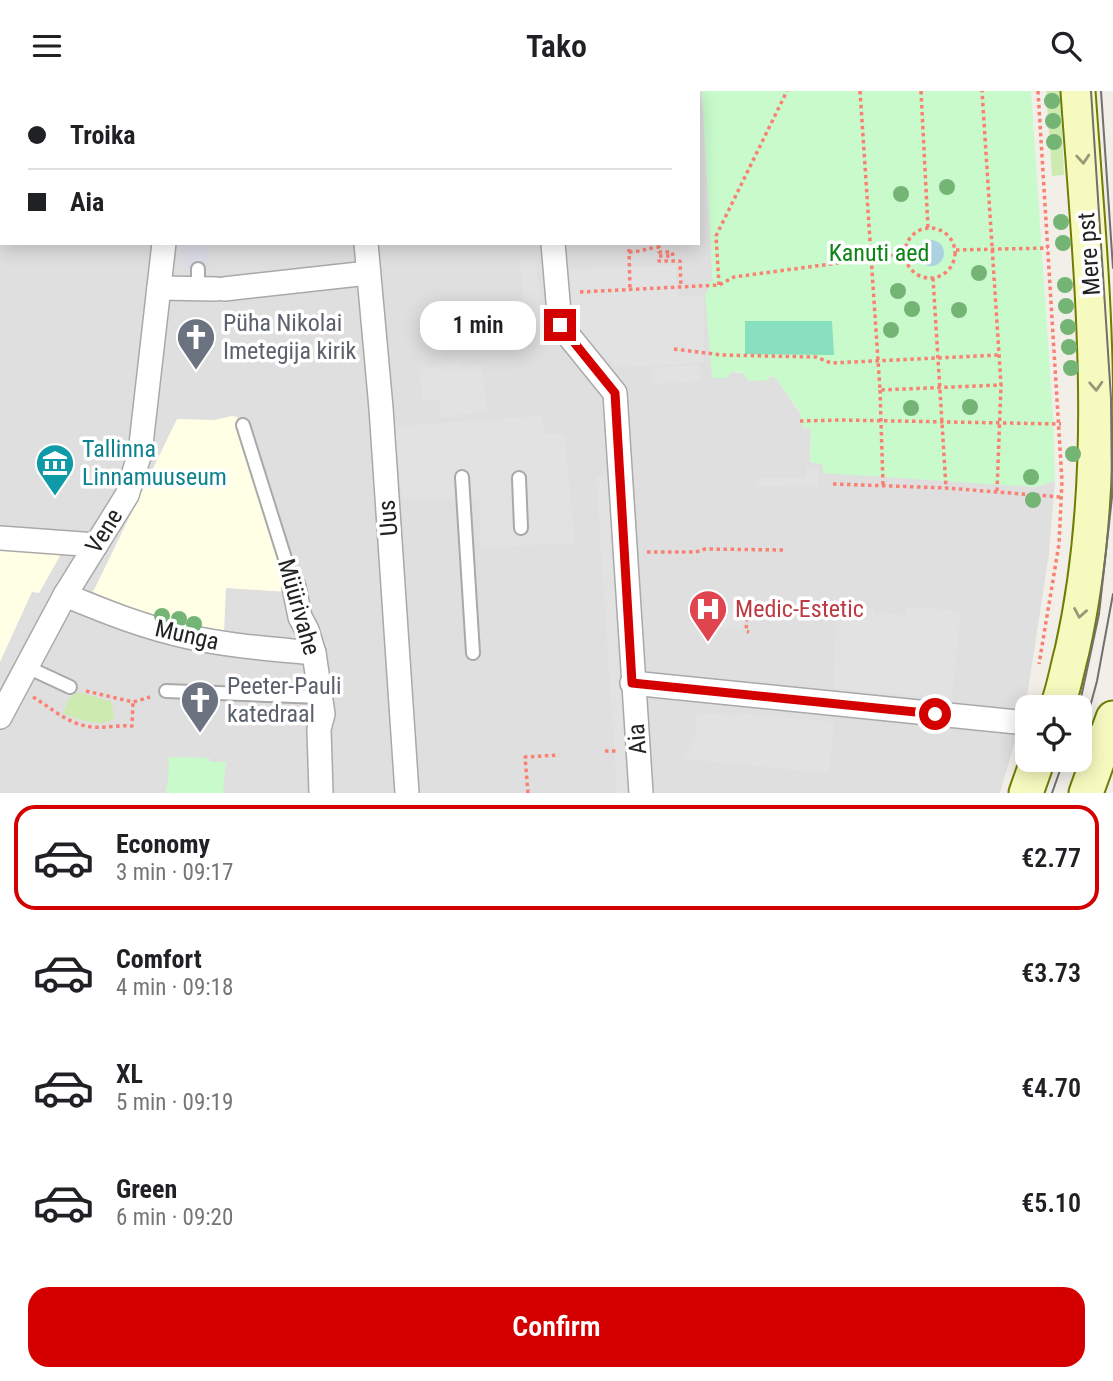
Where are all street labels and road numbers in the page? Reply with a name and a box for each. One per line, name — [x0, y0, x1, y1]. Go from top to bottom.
street label: Mere pst — [1072, 212, 1106, 296]
street label: Uus — [372, 499, 404, 537]
street label: Vene — [80, 504, 128, 558]
street label: Müürivahe — [272, 556, 326, 658]
street label: Munga — [152, 614, 222, 656]
street label: Aia — [622, 722, 652, 756]

